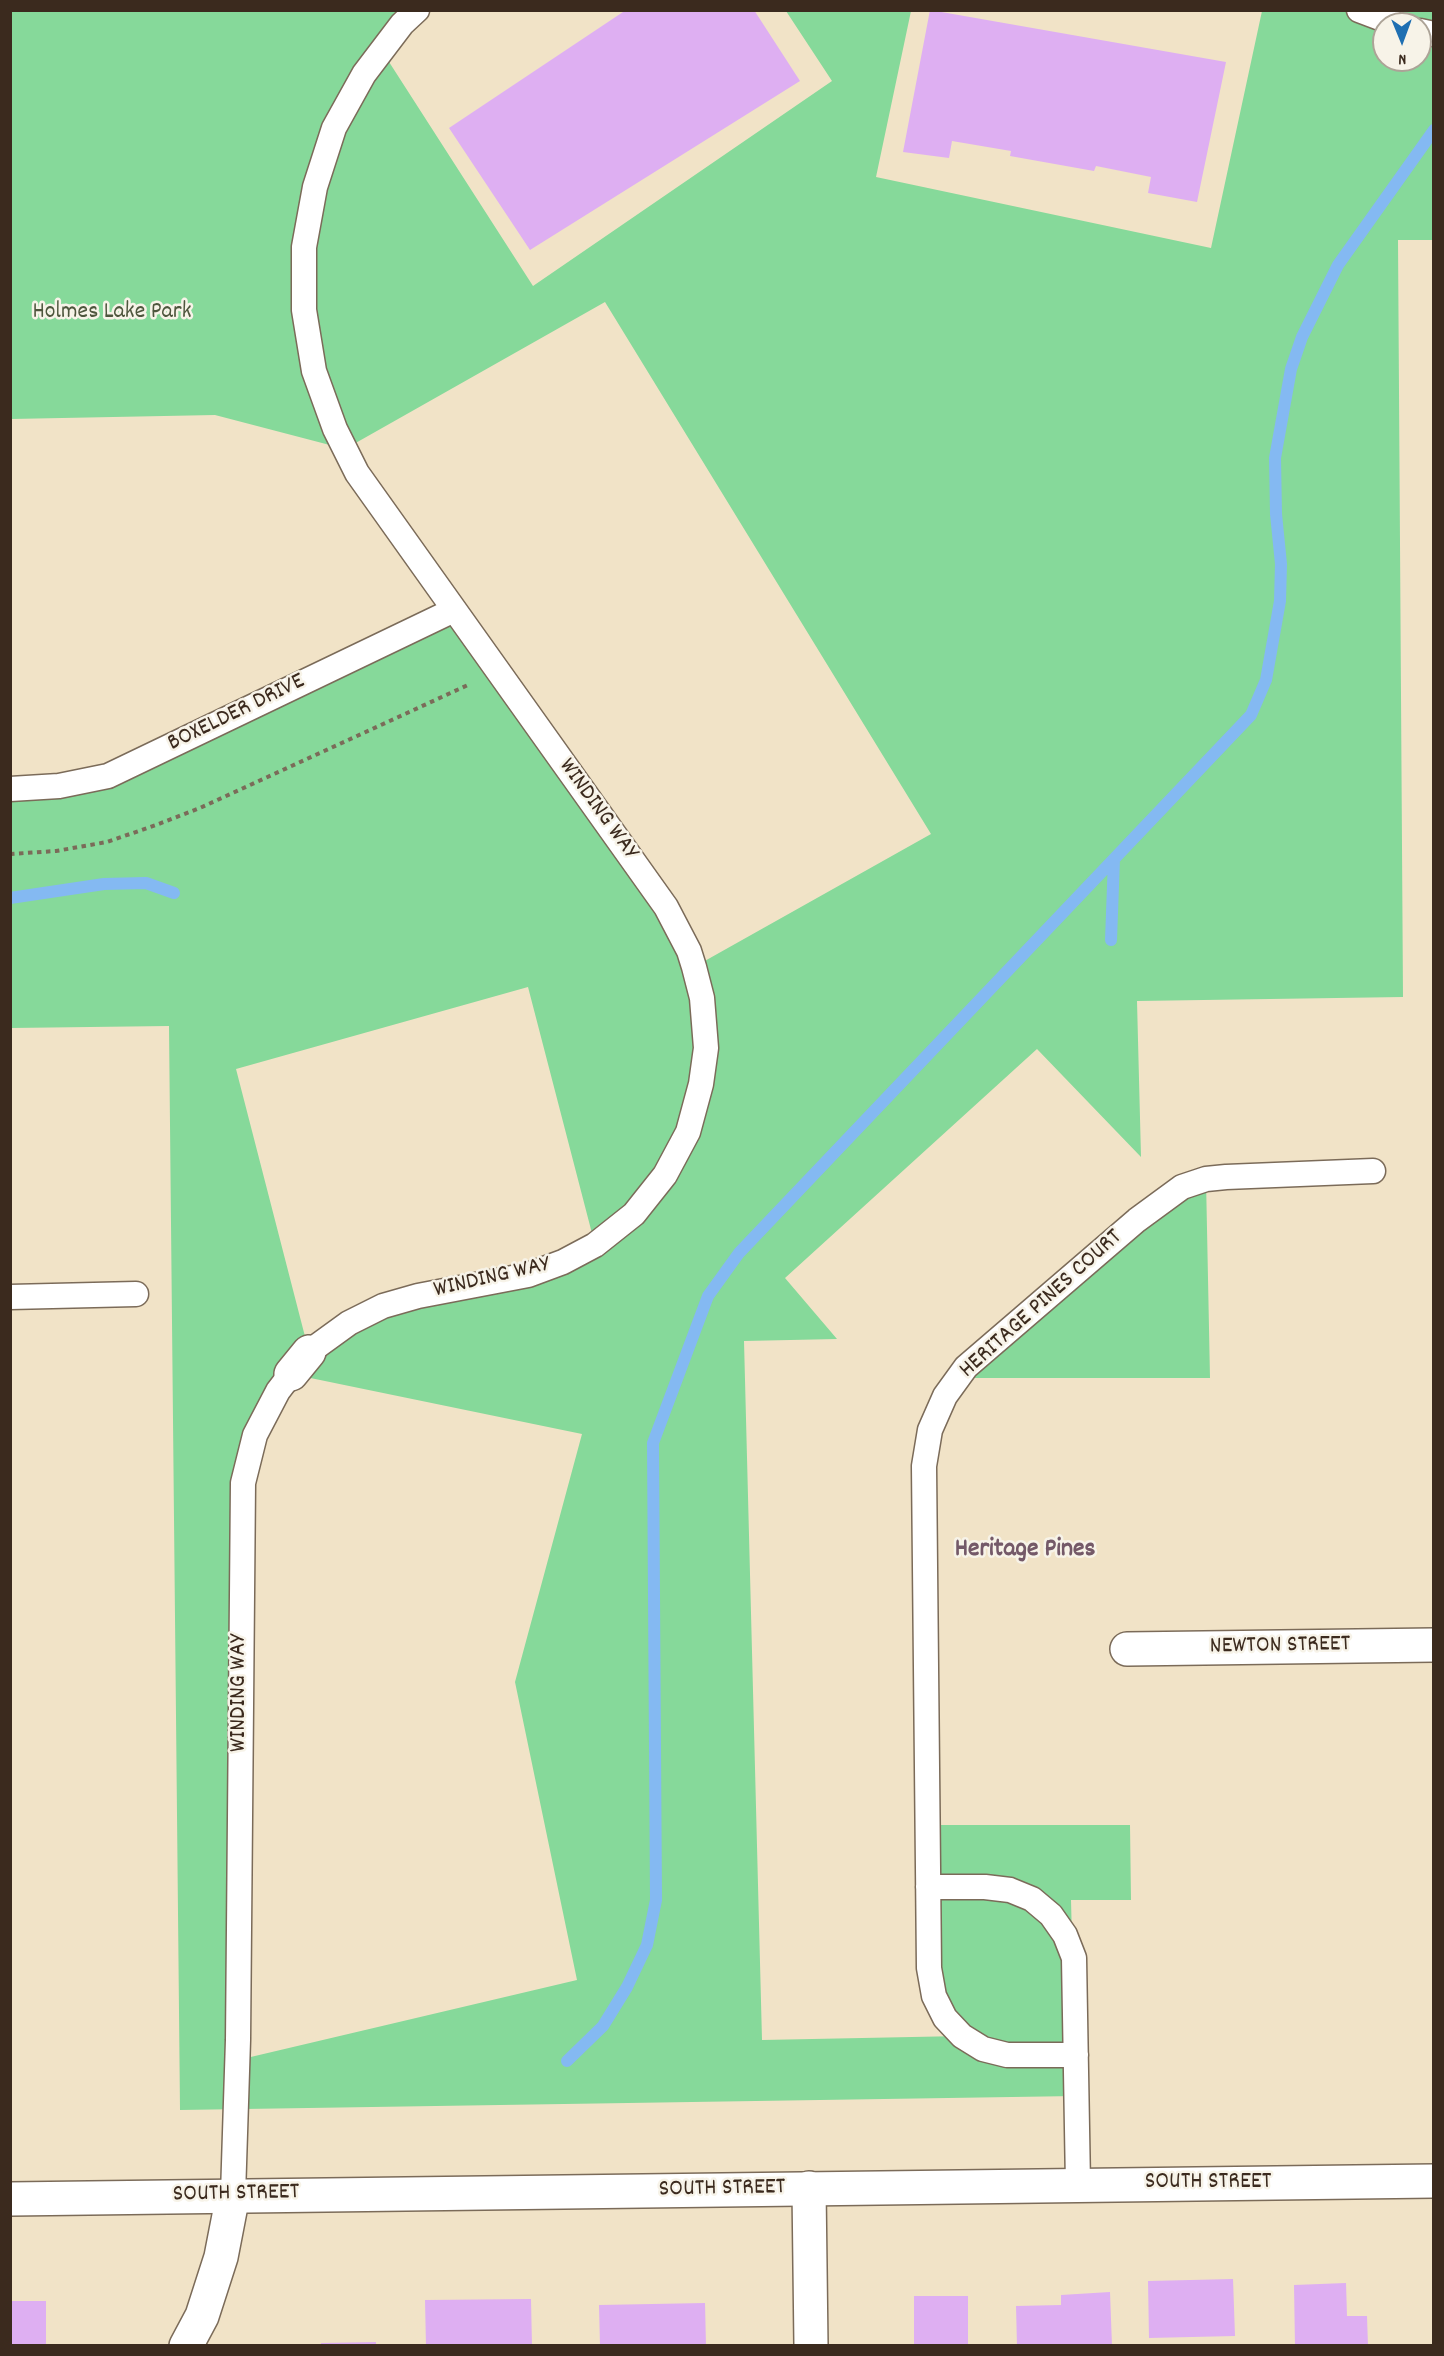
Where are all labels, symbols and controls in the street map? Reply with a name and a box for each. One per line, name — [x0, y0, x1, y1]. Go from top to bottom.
north arrow — [1372, 12, 1432, 72]
text: N — [1398, 47, 1406, 70]
park label: Holmes Lake Park — [32, 300, 192, 328]
street label: BOXELDER DRIVE — [164, 668, 310, 760]
street label: WINDING WAY — [551, 754, 643, 866]
street label: HERITAGE PINES COURT — [955, 1224, 1129, 1386]
street label: WINDING WAY — [431, 1252, 553, 1306]
district label: Heritage Pines — [955, 1535, 1095, 1567]
street label: NEWTON STREET — [1209, 1631, 1351, 1663]
street label: WINDING WAY — [227, 1634, 255, 1752]
street label: SOUTH STREET — [1145, 2170, 1271, 2198]
street label: SOUTH STREET — [658, 2174, 786, 2206]
street label: SOUTH STREET — [172, 2179, 300, 2211]

